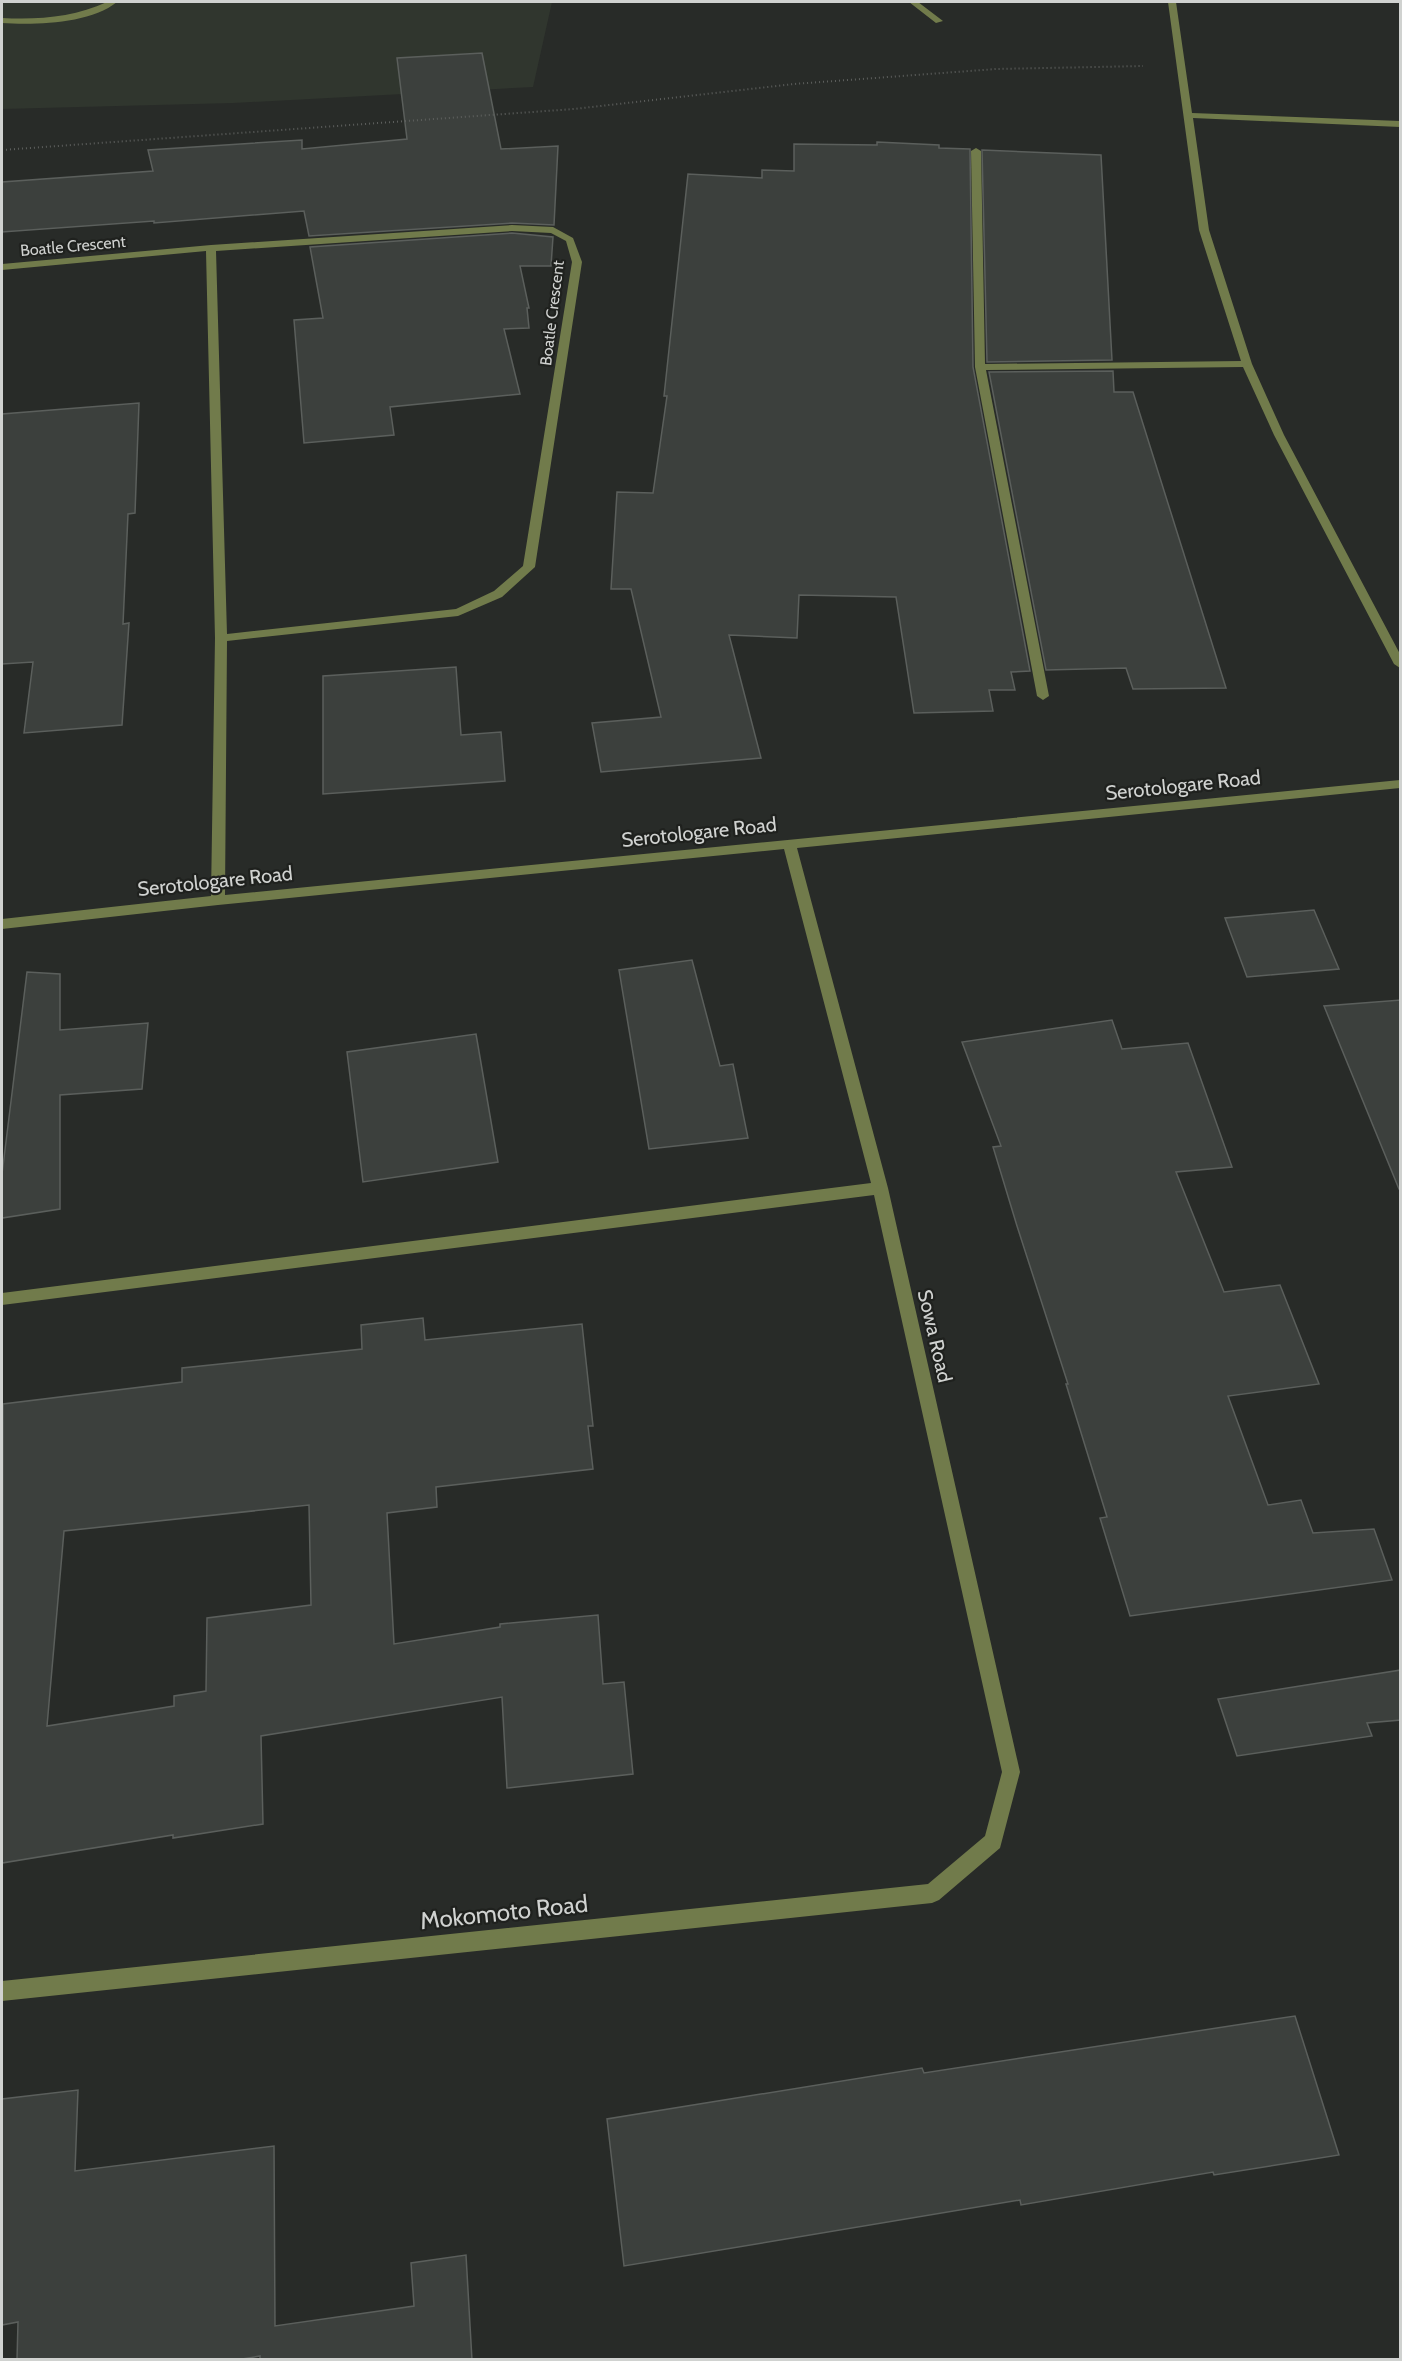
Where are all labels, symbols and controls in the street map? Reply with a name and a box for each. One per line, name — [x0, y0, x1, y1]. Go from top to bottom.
street label: Boatle Crescent — [20, 232, 127, 260]
street label: Boatle Crescent — [536, 259, 568, 367]
street label: Serotologare Road — [1104, 765, 1262, 805]
street label: Serotologare Road — [620, 812, 778, 852]
street label: Serotologare Road — [136, 861, 294, 901]
street label: Sowa Road — [913, 1287, 957, 1385]
street label: Mokomoto Road — [419, 1889, 589, 1935]

